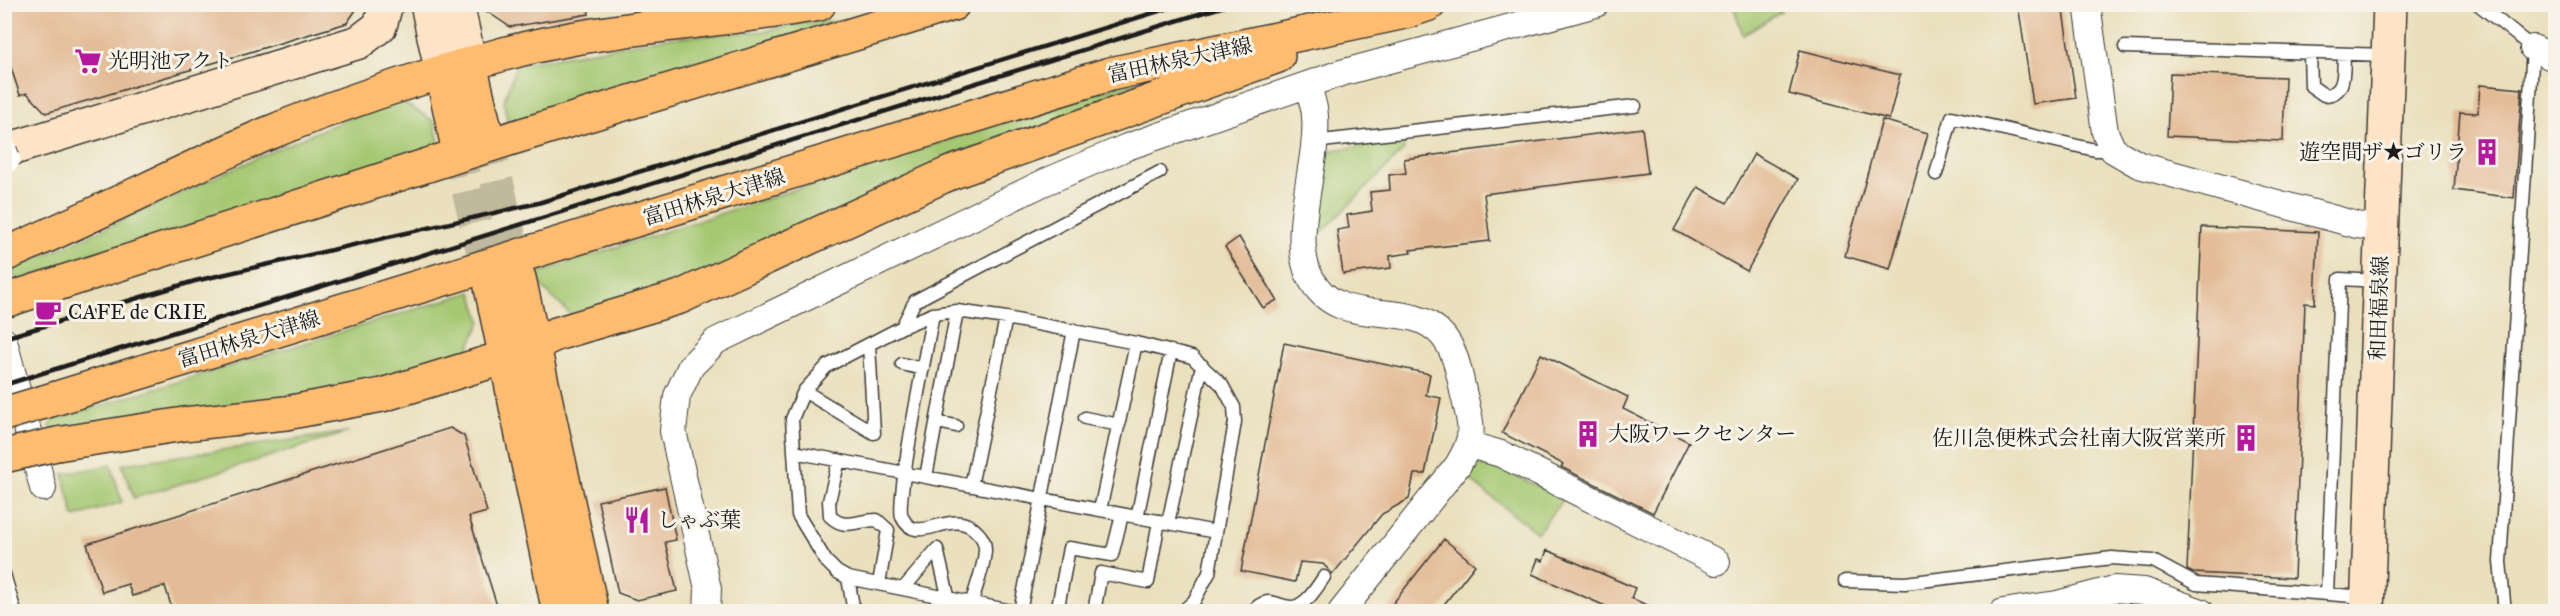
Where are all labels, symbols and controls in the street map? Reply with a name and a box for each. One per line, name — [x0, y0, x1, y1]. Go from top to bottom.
street label: 富田林泉大津線 — [1105, 32, 1255, 88]
supermarket icon: 光明池アクト — [73, 46, 103, 76]
place label: 光明池アクト — [108, 48, 233, 74]
building icon: 遊空間ザ★ゴリラ — [2472, 137, 2502, 167]
place label: 遊空間ザ★ゴリラ — [2299, 139, 2467, 165]
street label: 富田林泉大津線 — [640, 163, 788, 231]
street label: 和田福泉線 — [2364, 255, 2394, 361]
cafe icon: CAFE de CRIE — [33, 297, 63, 327]
place label: CAFE de CRIE — [68, 299, 207, 325]
street label: 富田林泉大津線 — [175, 305, 323, 373]
building icon: 大阪ワークセンター — [1573, 419, 1603, 449]
place label: 大阪ワークセンター — [1608, 421, 1796, 447]
building icon: 佐川急便株式会社南大阪営業所 — [2231, 423, 2261, 453]
place label: 佐川急便株式会社南大阪営業所 — [1932, 425, 2226, 451]
restaurant icon: しゃぶ葉 — [622, 505, 652, 535]
place label: しゃぶ葉 — [657, 507, 741, 533]

